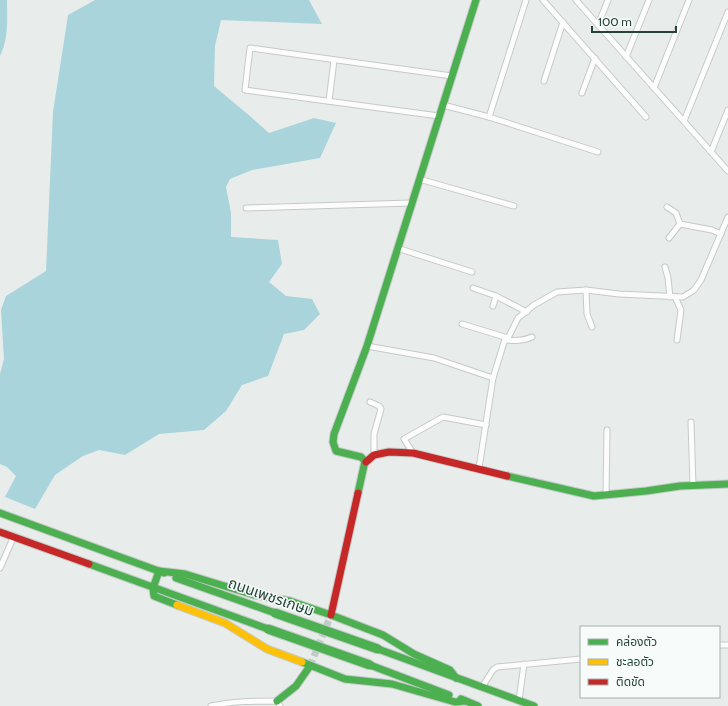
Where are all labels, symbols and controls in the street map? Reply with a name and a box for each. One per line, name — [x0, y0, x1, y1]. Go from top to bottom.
scale bar — [592, 8, 676, 34]
text: 100 m — [598, 14, 632, 29]
street label: ถนนเพชรเกษม — [226, 574, 316, 620]
legend — [580, 626, 720, 698]
text: คล่องตัว — [616, 634, 657, 649]
text: ชะลอตัว — [616, 654, 654, 669]
text: ติดขัด — [616, 674, 645, 689]

